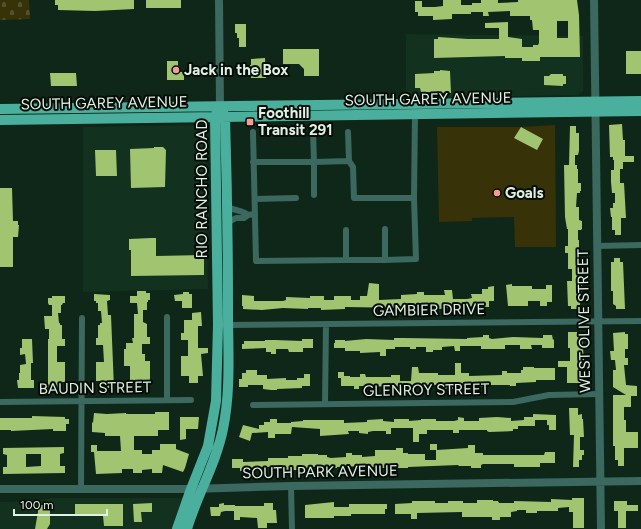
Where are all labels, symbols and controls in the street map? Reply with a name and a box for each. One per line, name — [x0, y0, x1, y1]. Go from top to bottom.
place label: Jack in the Box — [184, 61, 288, 79]
marker: Jack in the Box — [171, 65, 181, 75]
street label: SOUTH GAREY AVENUE — [344, 89, 512, 109]
street label: SOUTH GAREY AVENUE — [20, 93, 188, 113]
place label: Foothill Transit 291 — [258, 104, 333, 139]
marker: Foothill Transit 291 — [245, 117, 255, 127]
street label: RIO RANCHO ROAD — [193, 120, 211, 258]
place label: Goals — [505, 184, 544, 202]
marker: Goals — [492, 188, 502, 198]
street label: WEST OLIVE STREET — [574, 248, 594, 393]
street label: GAMBIER DRIVE — [373, 300, 485, 320]
street label: BAUDIN STREET — [39, 378, 152, 398]
street label: GLENROY STREET — [363, 380, 490, 400]
street label: SOUTH PARK AVENUE — [242, 462, 398, 482]
scale bar — [14, 491, 107, 517]
text: 100 m — [20, 498, 54, 512]

